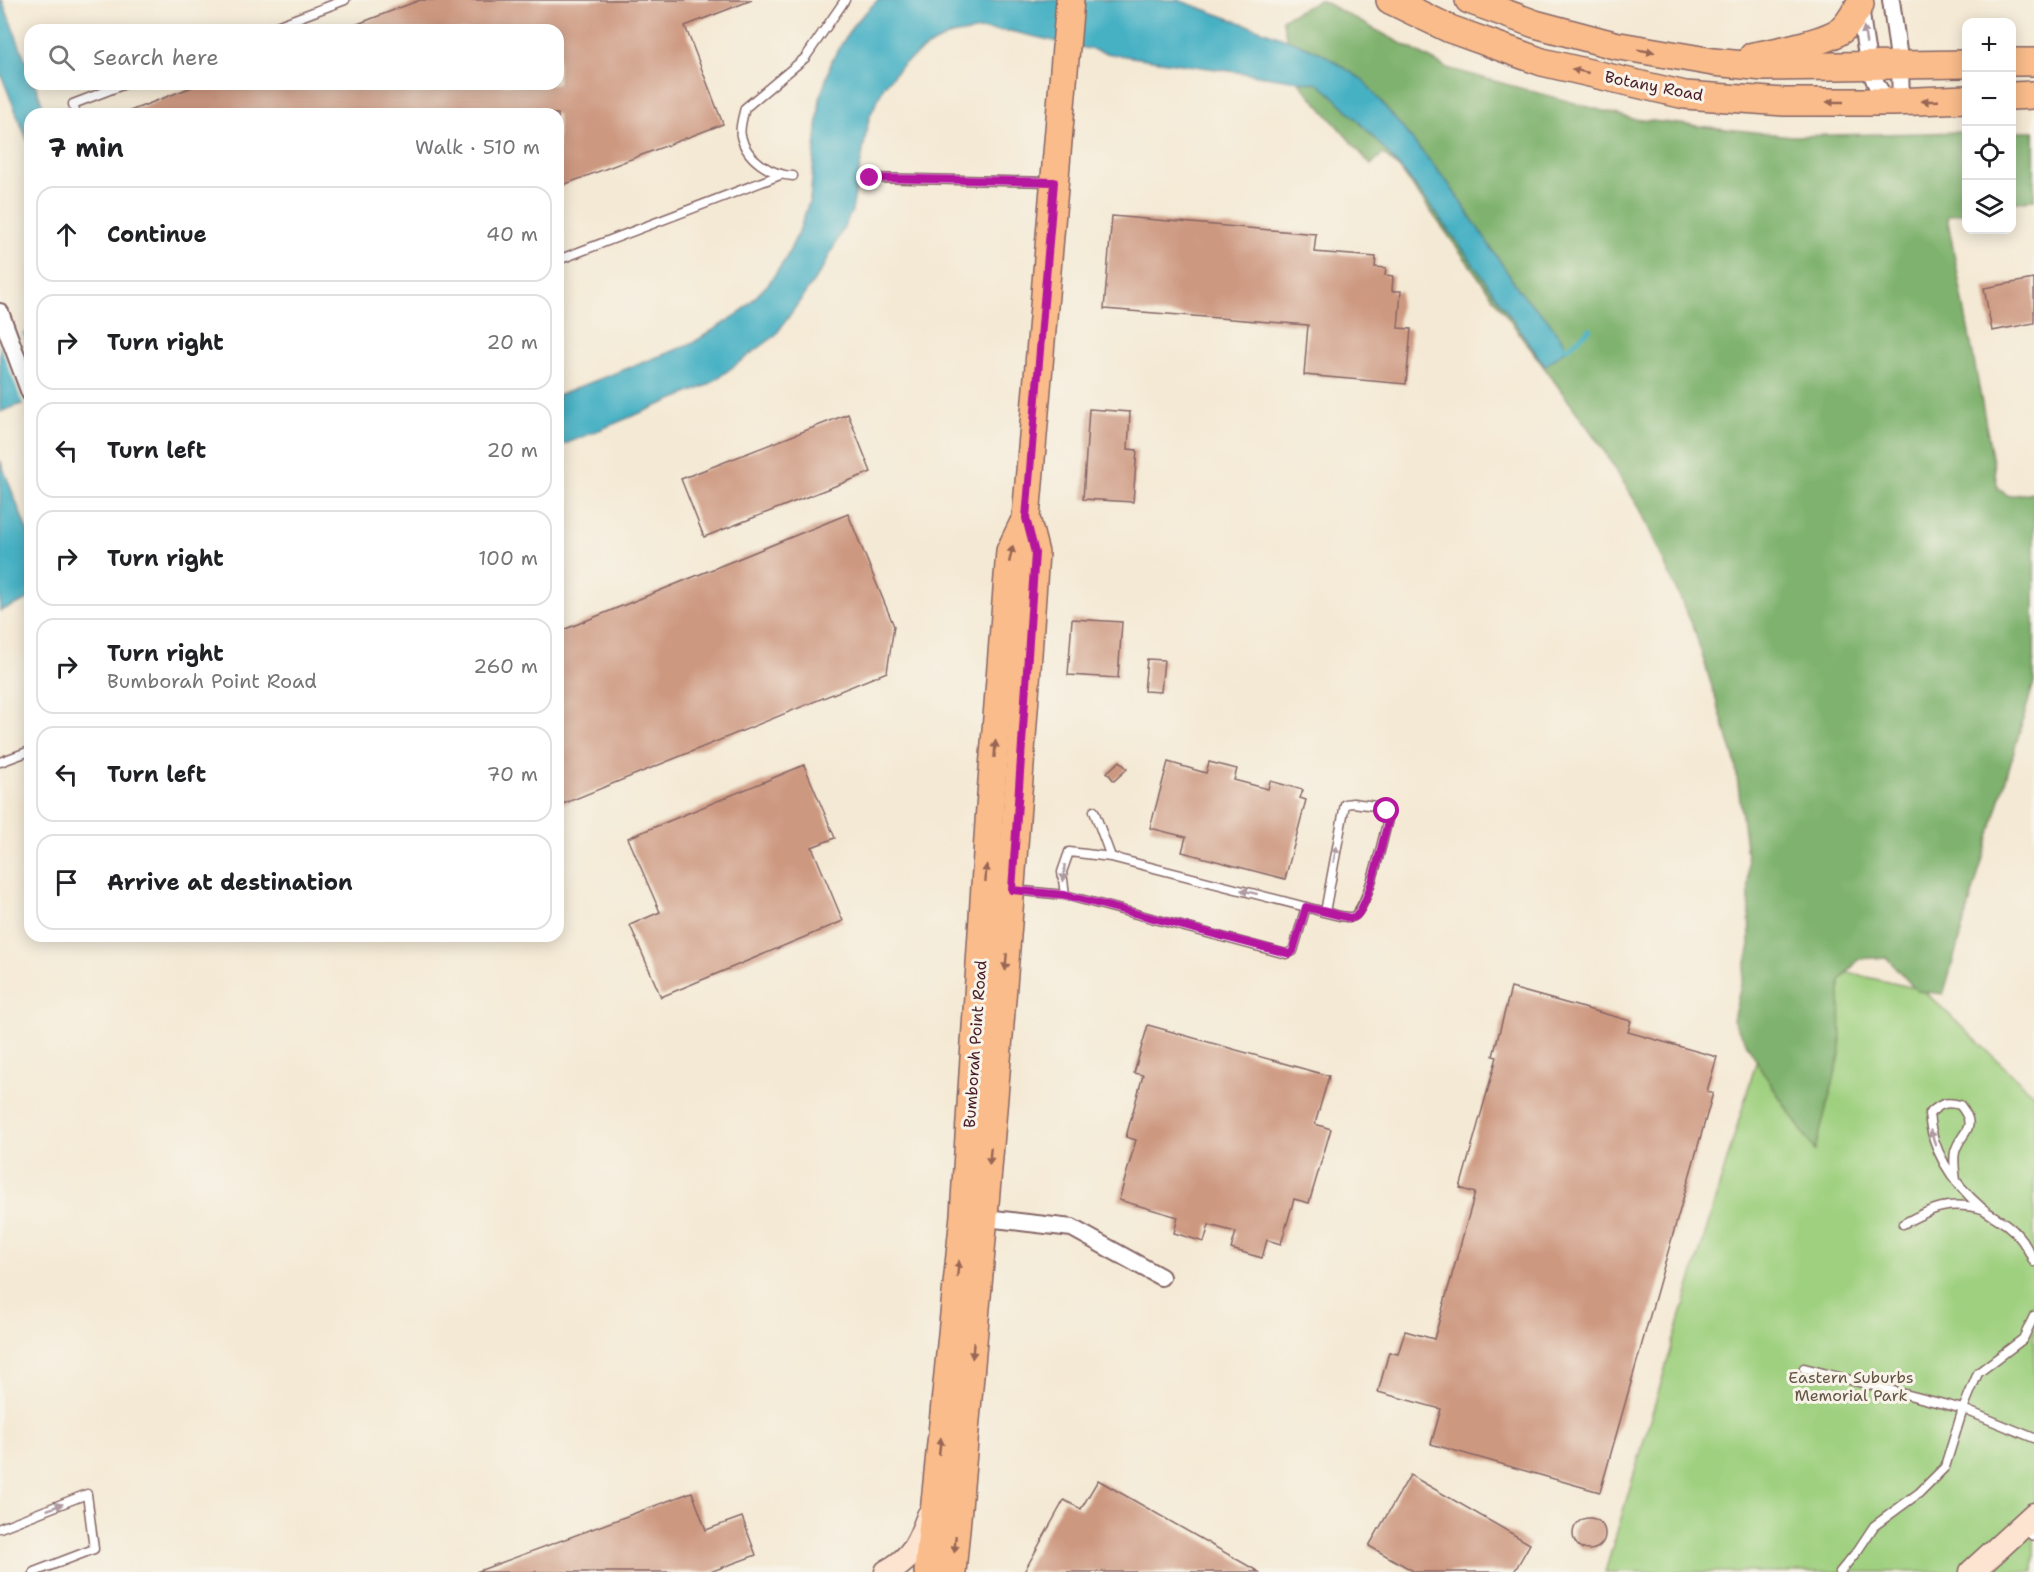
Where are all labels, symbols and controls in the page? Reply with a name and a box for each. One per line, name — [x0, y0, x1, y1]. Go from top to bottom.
map controls — [1962, 18, 2016, 234]
button: + — [1962, 18, 2016, 72]
search box — [24, 24, 564, 90]
one-way arrow — [1860, 25, 1869, 44]
icon: search — [45, 41, 78, 74]
text: Search here — [93, 43, 219, 72]
one-way arrow — [1636, 46, 1655, 55]
one-way arrow — [1571, 65, 1589, 75]
street label: Botany Road — [1603, 66, 1705, 106]
button: − — [1962, 72, 2016, 126]
one-way arrow — [1921, 96, 1940, 105]
one-way arrow — [1826, 97, 1845, 107]
button: locate — [1962, 126, 2016, 180]
text: 7 min — [48, 130, 124, 165]
text: Walk · 510 m — [415, 134, 540, 160]
route end — [856, 164, 882, 190]
button: layers — [1962, 180, 2016, 234]
icon: ahead — [50, 218, 83, 251]
text: Continue — [107, 220, 207, 249]
text: 40 m — [486, 221, 538, 247]
icon: right — [50, 326, 83, 359]
text: Turn right — [107, 328, 224, 357]
text: 20 m — [487, 329, 538, 355]
icon: left — [50, 434, 83, 467]
text: Turn left — [107, 436, 206, 465]
text: 20 m — [487, 437, 538, 463]
icon: right — [50, 542, 83, 575]
text: Turn right — [107, 544, 224, 573]
text: 100 m — [478, 545, 538, 571]
one-way arrow — [1007, 545, 1016, 564]
text: Turn right — [107, 639, 224, 668]
icon: right — [50, 650, 83, 683]
text: 260 m — [473, 653, 538, 679]
text: Bumborah Point Road — [107, 668, 317, 694]
one-way arrow — [990, 739, 1000, 758]
icon: left — [50, 758, 83, 791]
text: Turn left — [107, 760, 206, 789]
text: 70 m — [486, 761, 538, 787]
route start — [1373, 797, 1399, 823]
one-way arrow — [1331, 844, 1340, 863]
one-way arrow — [982, 864, 991, 883]
one-way arrow — [1059, 864, 1069, 883]
icon: arrive — [50, 866, 83, 899]
text: Arrive at destination — [107, 868, 353, 897]
one-way arrow — [1240, 887, 1259, 897]
one-way arrow — [1001, 952, 1011, 971]
street label: Bumborah Point Road — [959, 959, 991, 1129]
one-way arrow — [1928, 1129, 1938, 1147]
one-way arrow — [985, 1146, 995, 1165]
one-way arrow — [953, 1259, 963, 1278]
one-way arrow — [968, 1341, 978, 1360]
park label: Eastern Suburbs Memorial Park — [1788, 1367, 1914, 1406]
one-way arrow — [935, 1436, 945, 1455]
one-way arrow — [46, 1502, 64, 1512]
one-way arrow — [950, 1535, 960, 1554]

